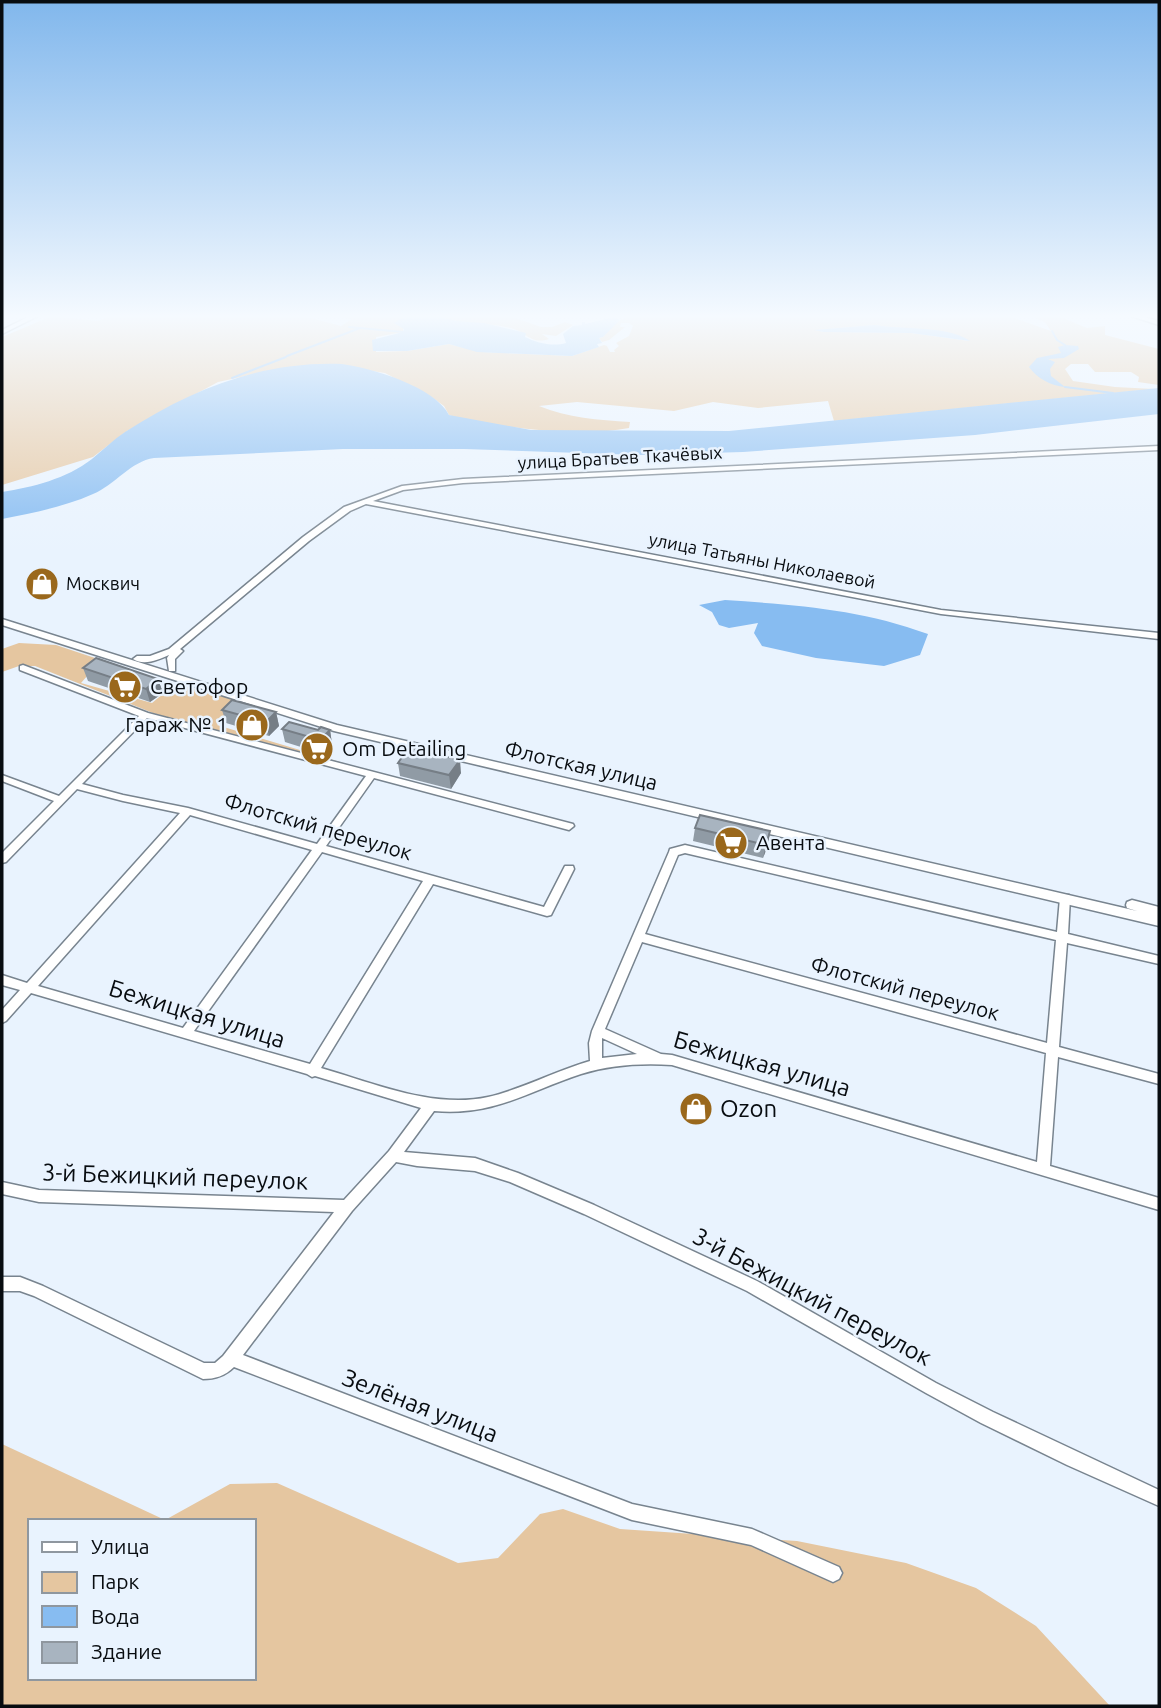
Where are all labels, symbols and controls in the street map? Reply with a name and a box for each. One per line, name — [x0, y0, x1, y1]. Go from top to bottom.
street label: улица Братьев Ткачёвых — [517, 442, 723, 472]
street label: улица Татьяны Николаевой — [647, 528, 877, 592]
shop icon: Москвич — [23, 565, 61, 603]
place label: Москвич — [66, 573, 140, 593]
supermarket icon: Светофор — [106, 668, 144, 706]
place label: Светофор — [150, 674, 248, 698]
shop icon: Гараж № 1 — [233, 706, 271, 744]
place label: Гараж № 1 — [125, 712, 228, 736]
supermarket icon: Om Detailing — [298, 730, 336, 768]
place label: Om Detailing — [342, 736, 466, 760]
street label: Флотская улица — [502, 736, 660, 794]
street label: Флотский переулок — [222, 788, 415, 864]
supermarket icon: Авента — [712, 824, 750, 862]
place label: Авента — [756, 830, 825, 854]
street label: Флотский переулок — [808, 951, 1002, 1025]
street label: Бежицкая улица — [106, 974, 288, 1053]
street label: Бежицкая улица — [671, 1025, 854, 1102]
shop icon: Ozon — [677, 1090, 715, 1128]
place label: Ozon — [720, 1095, 777, 1122]
street label: 3-й Бежицкий переулок — [41, 1158, 309, 1195]
street label: 3-й Бежицкий переулок — [688, 1222, 936, 1371]
street label: Зелёная улица — [339, 1363, 502, 1448]
legend — [28, 1519, 256, 1680]
text: Улица — [91, 1534, 149, 1558]
text: Парк — [91, 1569, 140, 1593]
text: Вода — [91, 1604, 140, 1628]
text: Здание — [91, 1639, 162, 1663]

